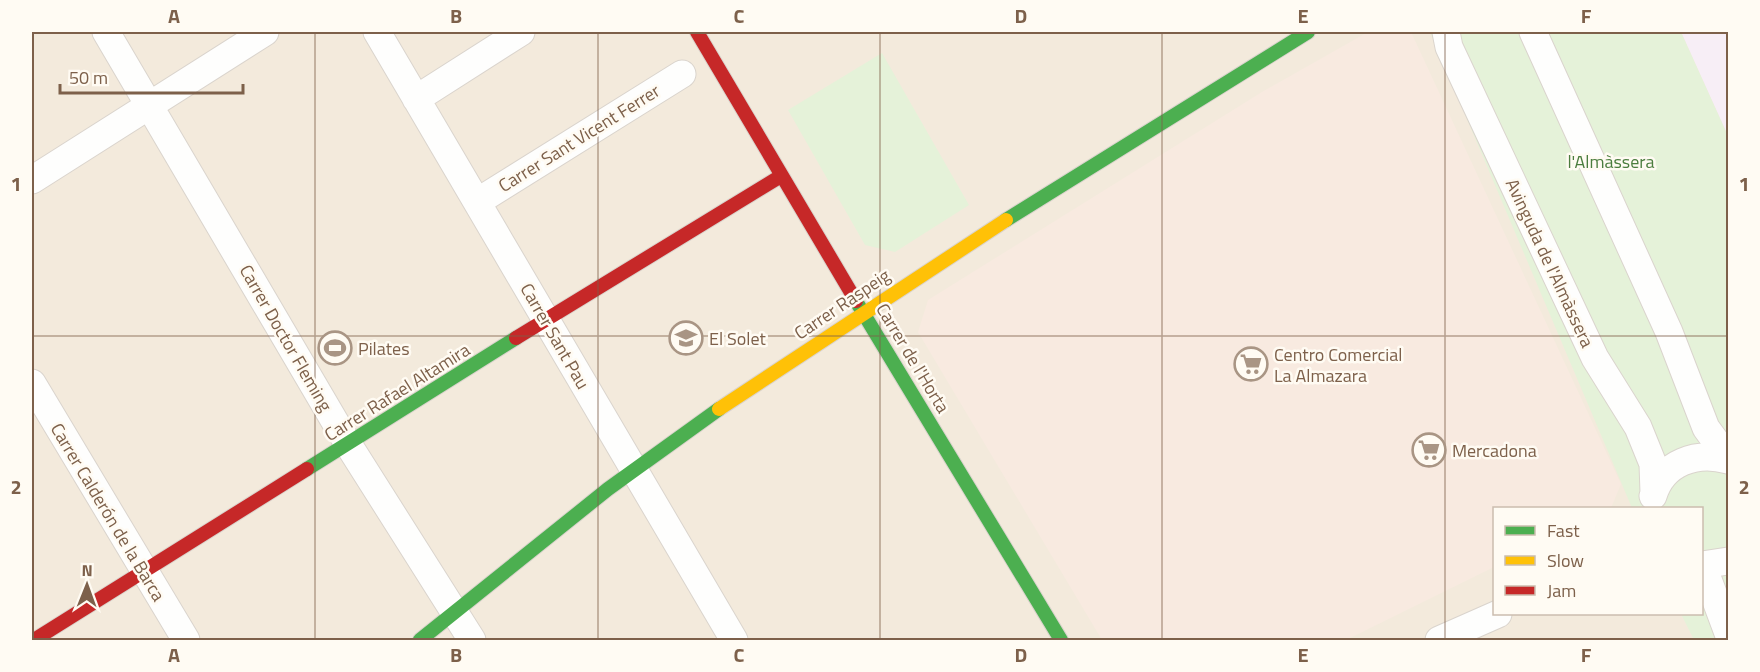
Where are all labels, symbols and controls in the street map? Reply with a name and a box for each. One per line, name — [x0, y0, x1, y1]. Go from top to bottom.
text: A — [168, 0, 180, 31]
text: B — [450, 0, 462, 31]
text: C — [734, 0, 745, 31]
text: D — [1015, 0, 1027, 31]
text: E — [1297, 0, 1309, 31]
text: F — [1581, 0, 1592, 31]
scale bar — [60, 57, 243, 95]
text: 50 m — [69, 64, 108, 91]
street label: Carrer Sant Vicent Ferrer — [493, 77, 665, 199]
park label: l'Almàssera — [1567, 148, 1655, 175]
text: 1 — [10, 168, 22, 199]
text: 1 — [1738, 168, 1750, 199]
street label: Avinguda de l'Almàssera — [1499, 174, 1601, 352]
street label: Carrer Doctor Fleming — [233, 259, 339, 417]
street label: Carrer Raspeig — [789, 262, 895, 346]
street label: Carrer Sant Pau — [514, 278, 596, 394]
street label: Carrer de l'Horta — [870, 298, 956, 418]
school or university icon: El Solet — [668, 320, 704, 356]
place label: El Solet — [709, 325, 767, 352]
sports icon: Pilates — [317, 330, 353, 366]
place label: Pilates — [358, 335, 410, 362]
street label: Carrer Rafael Altamira — [319, 336, 475, 448]
place label: Centro Comercial La Almazara — [1274, 341, 1402, 389]
supermarket icon: Centro Comercial La Almazara — [1233, 346, 1269, 382]
street label: Carrer Calderón de la Barca — [44, 418, 172, 606]
supermarket icon: Mercadona — [1411, 432, 1447, 468]
place label: Mercadona — [1452, 437, 1537, 464]
text: 2 — [10, 471, 22, 502]
text: 2 — [1738, 471, 1750, 502]
legend — [1493, 507, 1703, 615]
text: Fast — [1547, 517, 1580, 544]
text: Slow — [1547, 547, 1584, 574]
north arrow — [57, 555, 117, 615]
text: N — [82, 558, 93, 582]
text: Jam — [1547, 577, 1576, 604]
text: A — [168, 639, 180, 670]
text: B — [450, 639, 462, 670]
text: C — [734, 639, 745, 670]
text: D — [1015, 639, 1027, 670]
text: E — [1297, 639, 1309, 670]
text: F — [1581, 639, 1592, 670]

